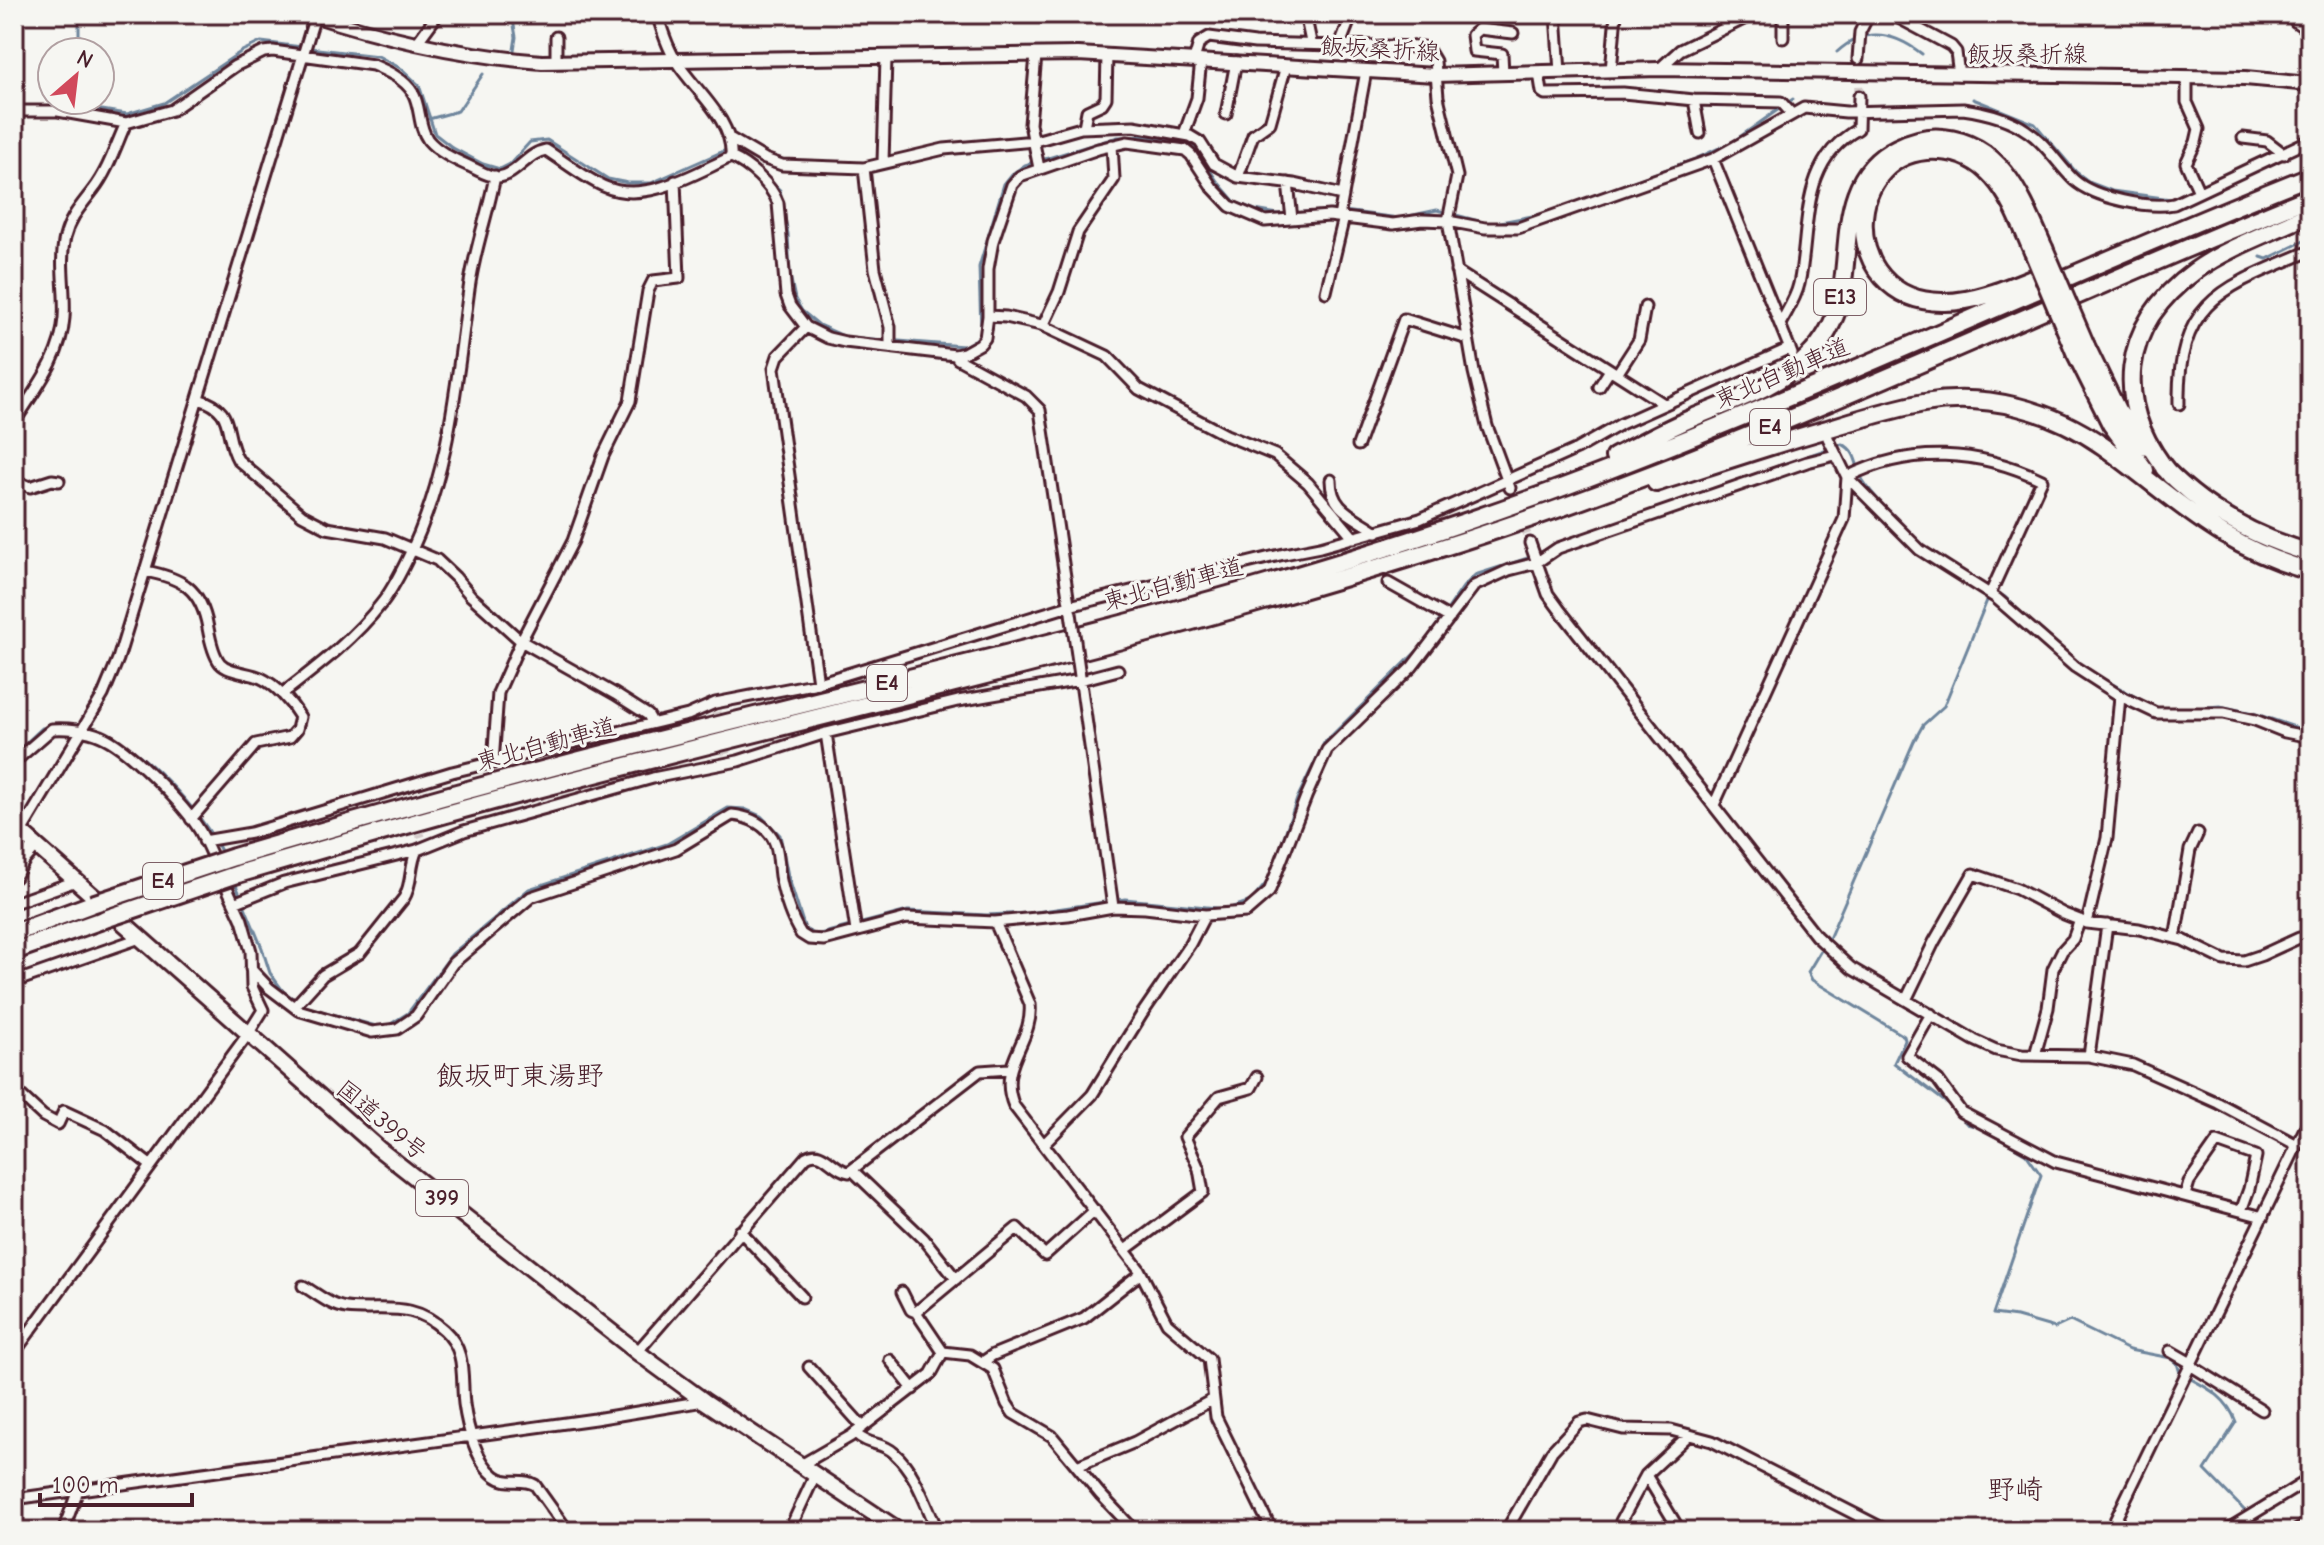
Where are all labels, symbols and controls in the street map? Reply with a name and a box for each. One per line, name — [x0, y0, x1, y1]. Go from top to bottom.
street label: 飯坂桑折線 — [1319, 32, 1441, 66]
north arrow — [36, 36, 116, 116]
street label: 飯坂桑折線 — [1967, 40, 2087, 68]
text: N — [72, 44, 97, 74]
road number: E13 — [1814, 279, 1866, 315]
street label: 東北自動車道 — [1710, 332, 1854, 414]
road number: E4 — [1750, 409, 1790, 445]
street label: 東北自動車道 — [1100, 552, 1246, 616]
road number: E4 — [867, 665, 907, 701]
street label: 東北自動車道 — [473, 712, 619, 776]
road number: E4 — [143, 863, 183, 899]
district label: 飯坂町東湯野 — [436, 1060, 604, 1092]
street label: 国道399号 — [331, 1074, 433, 1166]
road number: 399 — [416, 1180, 468, 1216]
scale bar — [40, 1457, 192, 1507]
text: 100 m — [52, 1471, 119, 1499]
district label: 野崎 — [1987, 1474, 2043, 1506]

